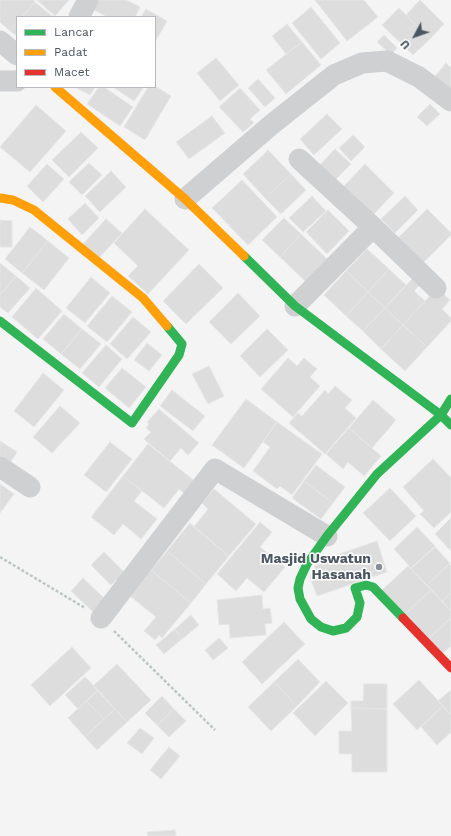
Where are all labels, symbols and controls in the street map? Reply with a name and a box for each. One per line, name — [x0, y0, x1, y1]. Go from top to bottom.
legend — [16, 16, 156, 88]
north arrow — [395, 16, 435, 56]
text: Lancar — [54, 25, 94, 39]
text: U — [398, 37, 413, 51]
text: Padat — [54, 45, 87, 59]
text: Macet — [54, 65, 89, 79]
place label: Masjid Uswatun Hasanah — [261, 551, 371, 584]
marker: Masjid Uswatun Hasanah — [374, 562, 384, 572]

